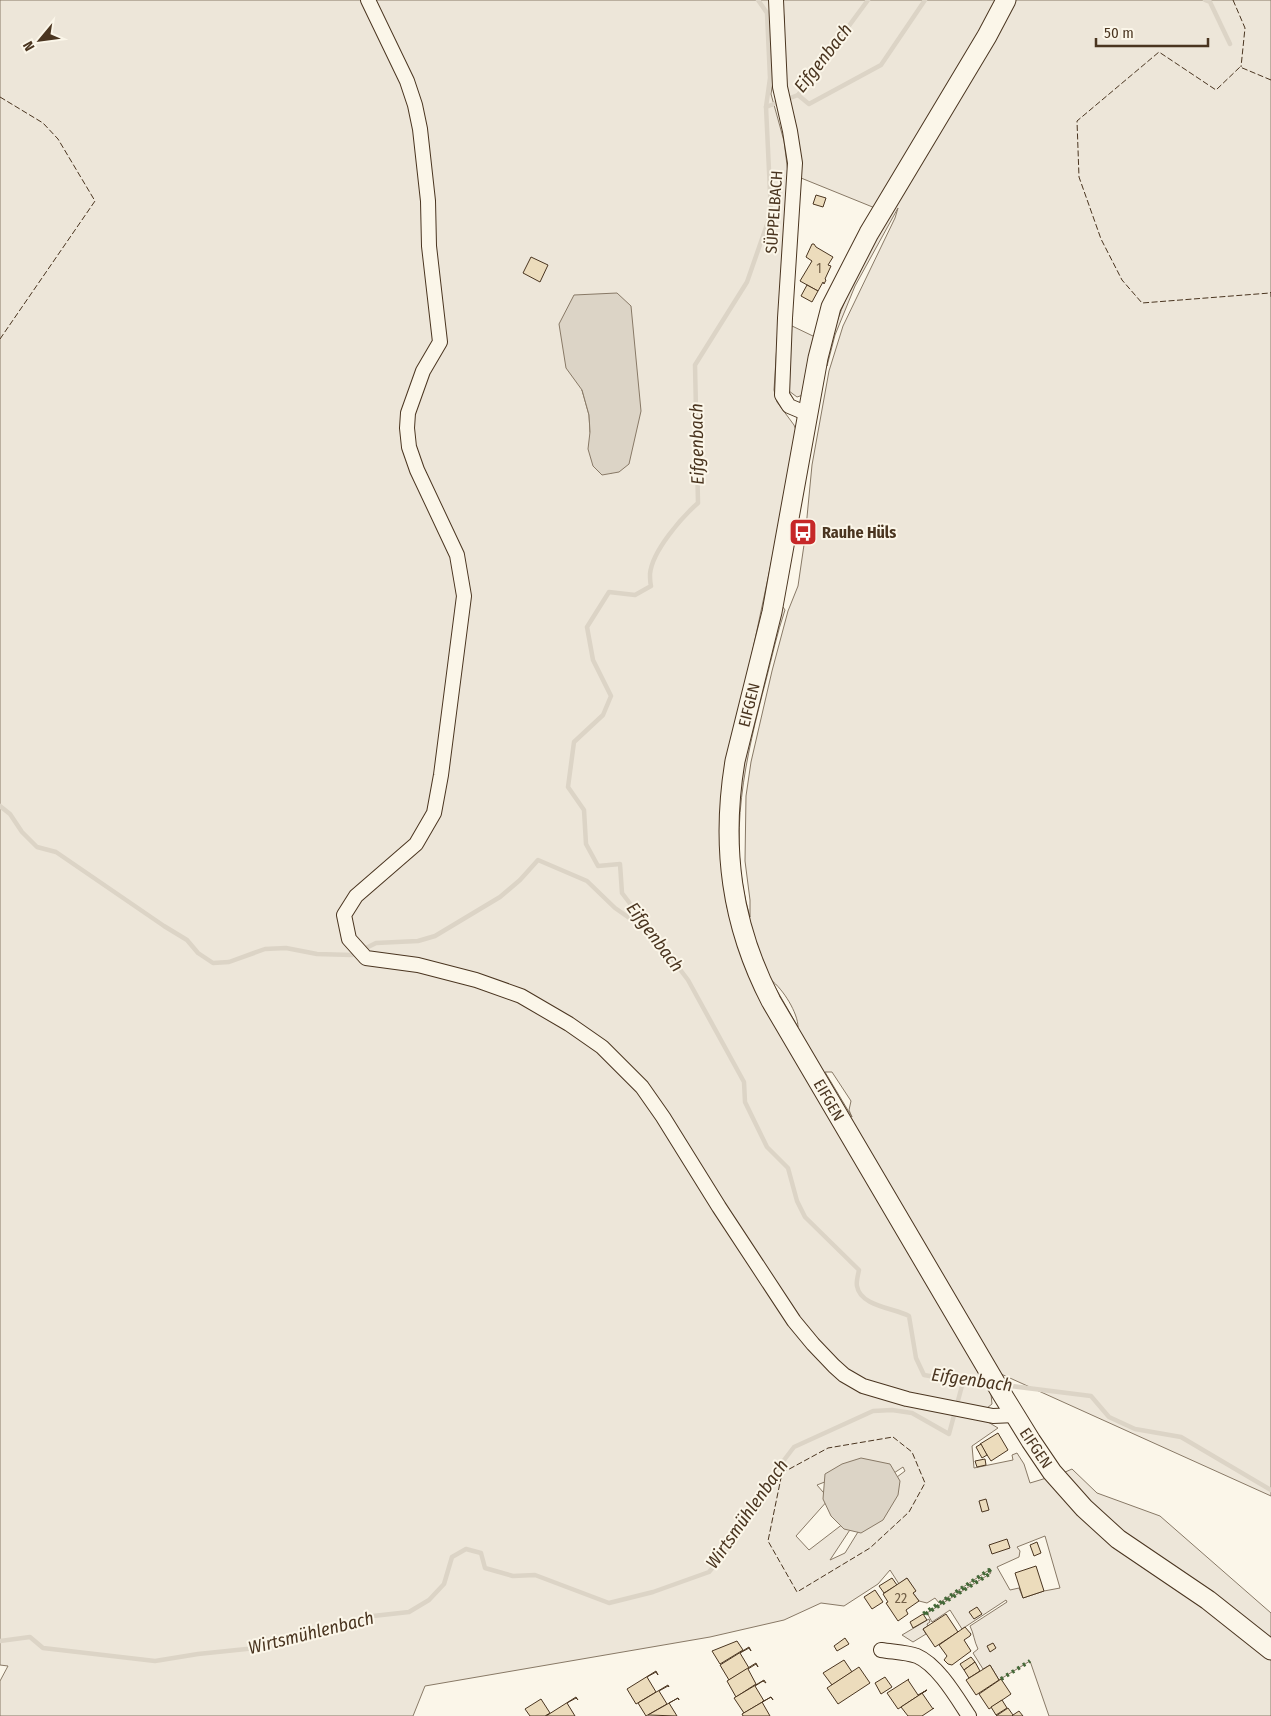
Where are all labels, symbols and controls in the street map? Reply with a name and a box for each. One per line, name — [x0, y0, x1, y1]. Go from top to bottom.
north arrow — [15, 15, 65, 65]
scale bar — [1096, 15, 1208, 47]
water label: Eifgenbach — [789, 19, 857, 97]
text: 50 m — [1104, 24, 1134, 42]
text: N — [20, 38, 39, 54]
street label: SÜPPELBACH — [762, 170, 786, 254]
house number: 1 — [816, 260, 822, 277]
water label: Eifgenbach — [685, 403, 709, 485]
bus stop icon: Rauhe Hüls — [788, 517, 818, 547]
place label: Rauhe Hüls — [822, 523, 896, 542]
street label: EIFGEN — [734, 681, 764, 729]
water label: Eifgenbach — [622, 898, 688, 976]
street label: EIFGEN — [810, 1076, 848, 1124]
water label: Eifgenbach — [930, 1363, 1014, 1397]
street label: EIFGEN — [1016, 1424, 1056, 1472]
water label: Wirtsmühlenbach — [701, 1455, 793, 1573]
house number: 22 — [895, 1590, 907, 1607]
water label: Wirtsmühlenbach — [246, 1607, 376, 1659]

